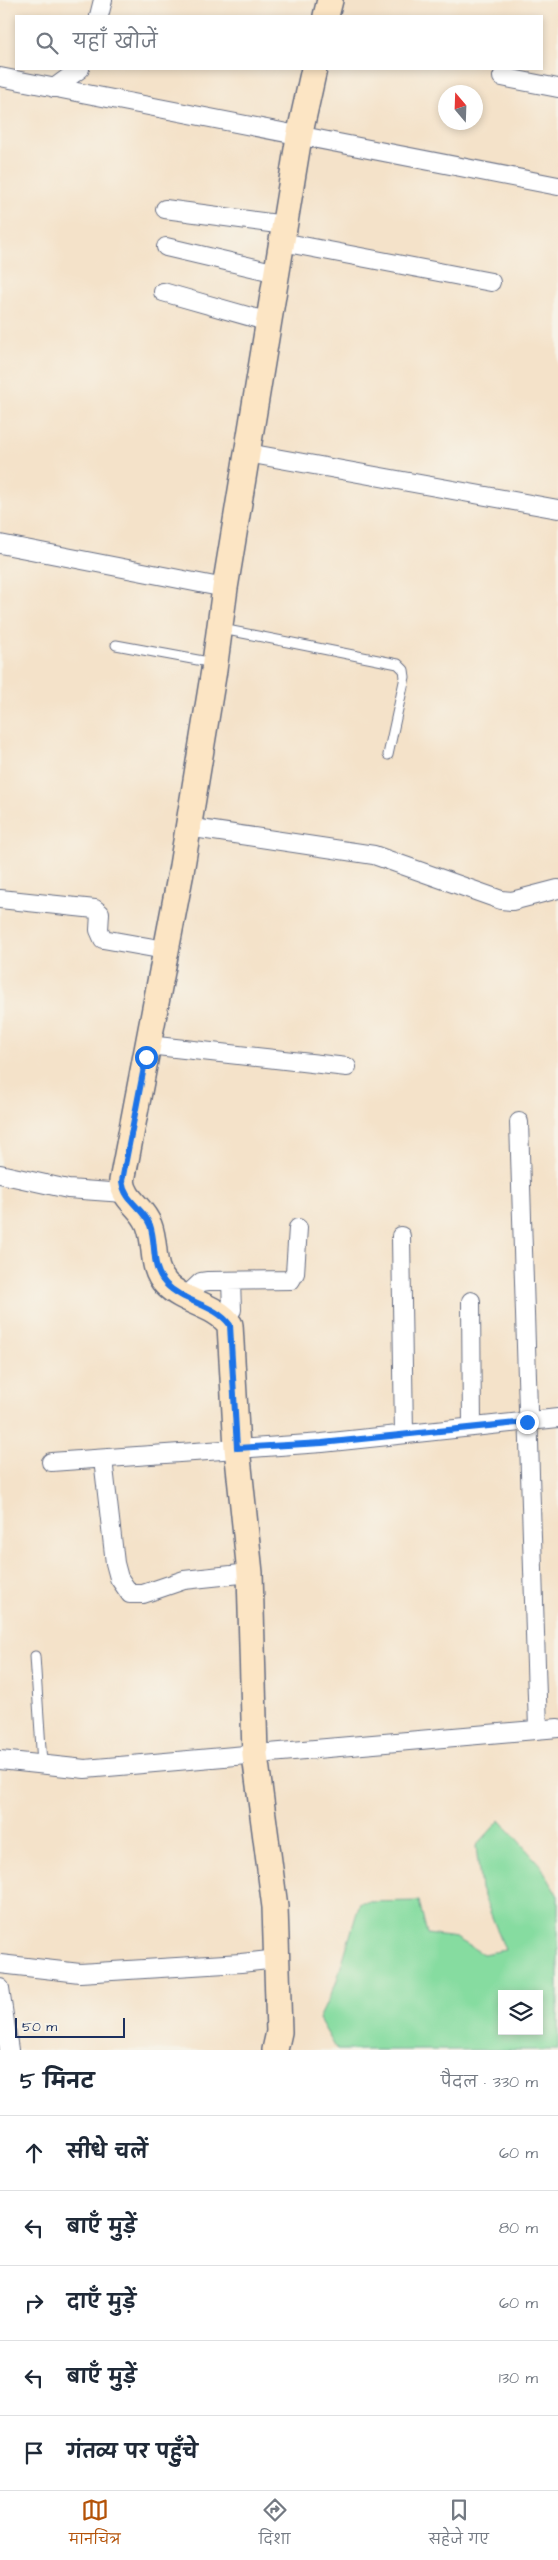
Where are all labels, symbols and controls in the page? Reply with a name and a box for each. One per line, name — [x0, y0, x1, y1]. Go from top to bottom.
search box — [15, 15, 543, 70]
icon: search — [33, 29, 61, 57]
text: यहाँ खोजें — [73, 29, 157, 56]
north arrow — [438, 85, 483, 130]
route start — [135, 1046, 158, 1069]
route end — [516, 1411, 539, 1434]
map controls — [498, 1990, 543, 2035]
button: layers — [498, 1990, 543, 2035]
scale bar — [15, 2015, 125, 2038]
text: 50 m — [22, 2017, 57, 2037]
text: 5 मिनट — [20, 2067, 94, 2096]
text: पैदल · 330 m — [441, 2071, 538, 2093]
icon: ahead — [20, 2139, 48, 2167]
text: सीधे चलें — [67, 2139, 148, 2166]
text: 60 m — [499, 2142, 538, 2164]
icon: left — [20, 2214, 48, 2242]
text: बाएँ मुड़ें — [67, 2214, 136, 2241]
text: 80 m — [499, 2217, 538, 2239]
icon: right — [20, 2289, 48, 2317]
text: दाएँ मुड़ें — [67, 2289, 136, 2316]
text: 60 m — [499, 2292, 538, 2314]
icon: left — [20, 2364, 48, 2392]
text: बाएँ मुड़ें — [67, 2364, 136, 2391]
text: 130 m — [499, 2367, 538, 2389]
icon: arrive — [20, 2439, 48, 2467]
text: गंतव्य पर पहुँचे — [67, 2439, 198, 2466]
tab: मानचित्र — [69, 2496, 120, 2555]
tab: दिशा — [259, 2496, 290, 2555]
tab: सहेजे गए — [429, 2496, 489, 2555]

